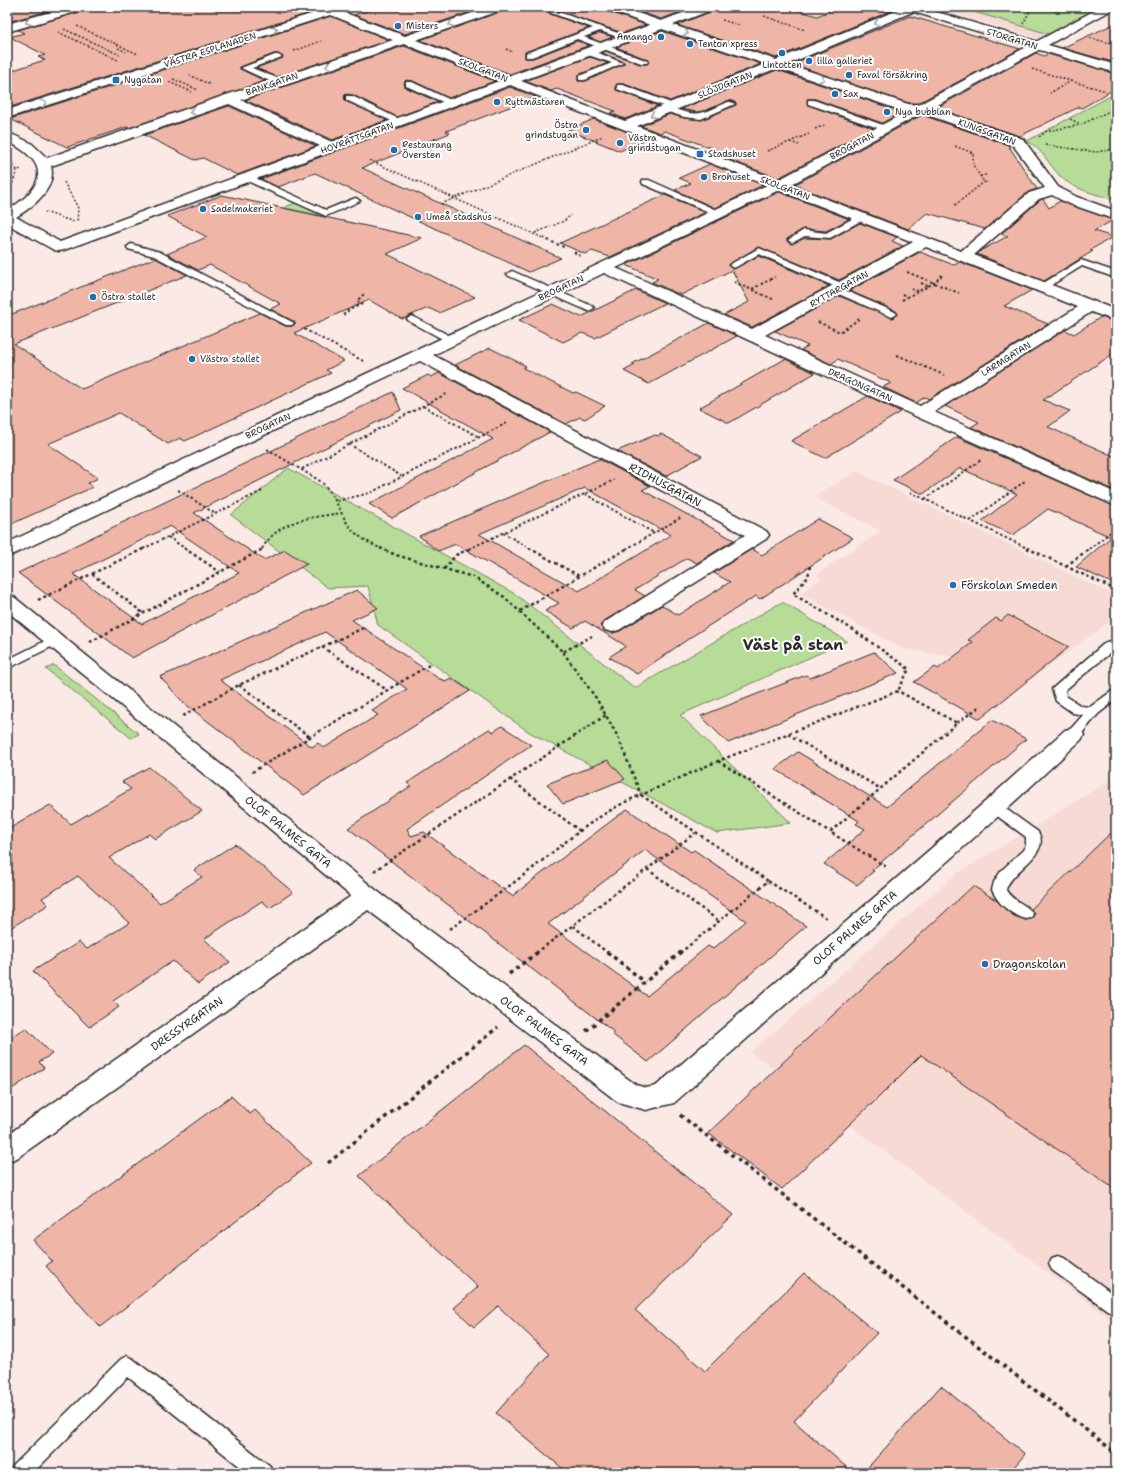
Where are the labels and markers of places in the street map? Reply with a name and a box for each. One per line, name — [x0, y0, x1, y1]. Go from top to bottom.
place label: Misters — [406, 20, 438, 32]
marker: Misters — [393, 21, 403, 31]
place label: Amango — [617, 31, 653, 43]
marker: Amango — [656, 32, 666, 42]
place label: Tenton xpress — [698, 38, 758, 50]
marker: Tenton xpress — [685, 39, 695, 49]
marker: Lintotten — [777, 48, 787, 58]
place label: lilla galleriet — [817, 55, 873, 67]
marker: lilla galleriet — [804, 56, 814, 66]
place label: Lintotten — [762, 59, 802, 71]
place label: Faval försäkring — [857, 69, 928, 81]
marker: Faval försäkring — [844, 70, 854, 80]
place label: Nygatan — [124, 74, 162, 86]
marker: Nygatan — [111, 75, 121, 85]
place label: Sax — [843, 88, 859, 100]
marker: Sax — [830, 89, 840, 99]
place label: Ryttmästaren — [505, 96, 565, 108]
marker: Ryttmästaren — [492, 97, 502, 107]
place label: Nya bubblan — [895, 106, 951, 118]
marker: Nya bubblan — [882, 107, 892, 117]
place label: Östra grindstugan — [525, 118, 578, 141]
marker: Östra grindstugan — [581, 125, 591, 135]
place label: Västra grindstugan — [628, 132, 681, 154]
marker: Västra grindstugan — [615, 138, 625, 148]
place label: Restaurang Översten — [402, 139, 452, 161]
marker: Restaurang Översten — [389, 145, 399, 155]
place label: Stadshuset — [708, 148, 756, 160]
marker: Stadshuset — [695, 149, 705, 159]
place label: Brohuset — [712, 171, 750, 183]
marker: Brohuset — [699, 172, 709, 182]
place label: Sadelmakeriet — [211, 203, 273, 215]
marker: Sadelmakeriet — [198, 204, 208, 214]
place label: Umeå stadshus — [426, 211, 492, 223]
marker: Umeå stadshus — [413, 212, 423, 222]
place label: Östra stallet — [101, 290, 156, 303]
marker: Östra stallet — [88, 292, 98, 302]
place label: Västra stallet — [200, 353, 260, 365]
marker: Västra stallet — [187, 354, 197, 364]
place label: Förskolan Smeden — [961, 578, 1058, 593]
marker: Förskolan Smeden — [948, 580, 958, 590]
place label: Dragonskolan — [993, 957, 1066, 972]
marker: Dragonskolan — [980, 959, 990, 969]

